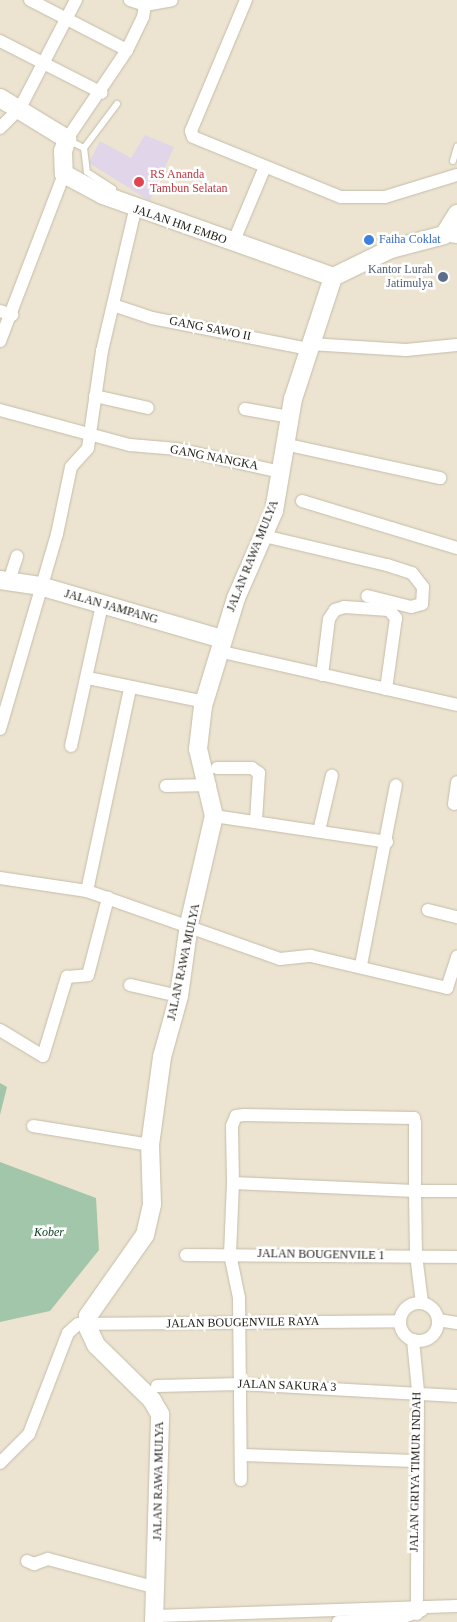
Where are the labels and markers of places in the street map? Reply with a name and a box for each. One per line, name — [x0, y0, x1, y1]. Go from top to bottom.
place label: RS Ananda Tambun Selatan — [150, 168, 227, 196]
marker: RS Ananda Tambun Selatan — [132, 175, 146, 189]
place label: Faiha Coklat — [379, 233, 441, 247]
marker: Faiha Coklat — [363, 234, 375, 246]
place label: Kantor Lurah Jatimulya — [368, 263, 433, 291]
marker: Kantor Lurah Jatimulya — [437, 271, 449, 283]

